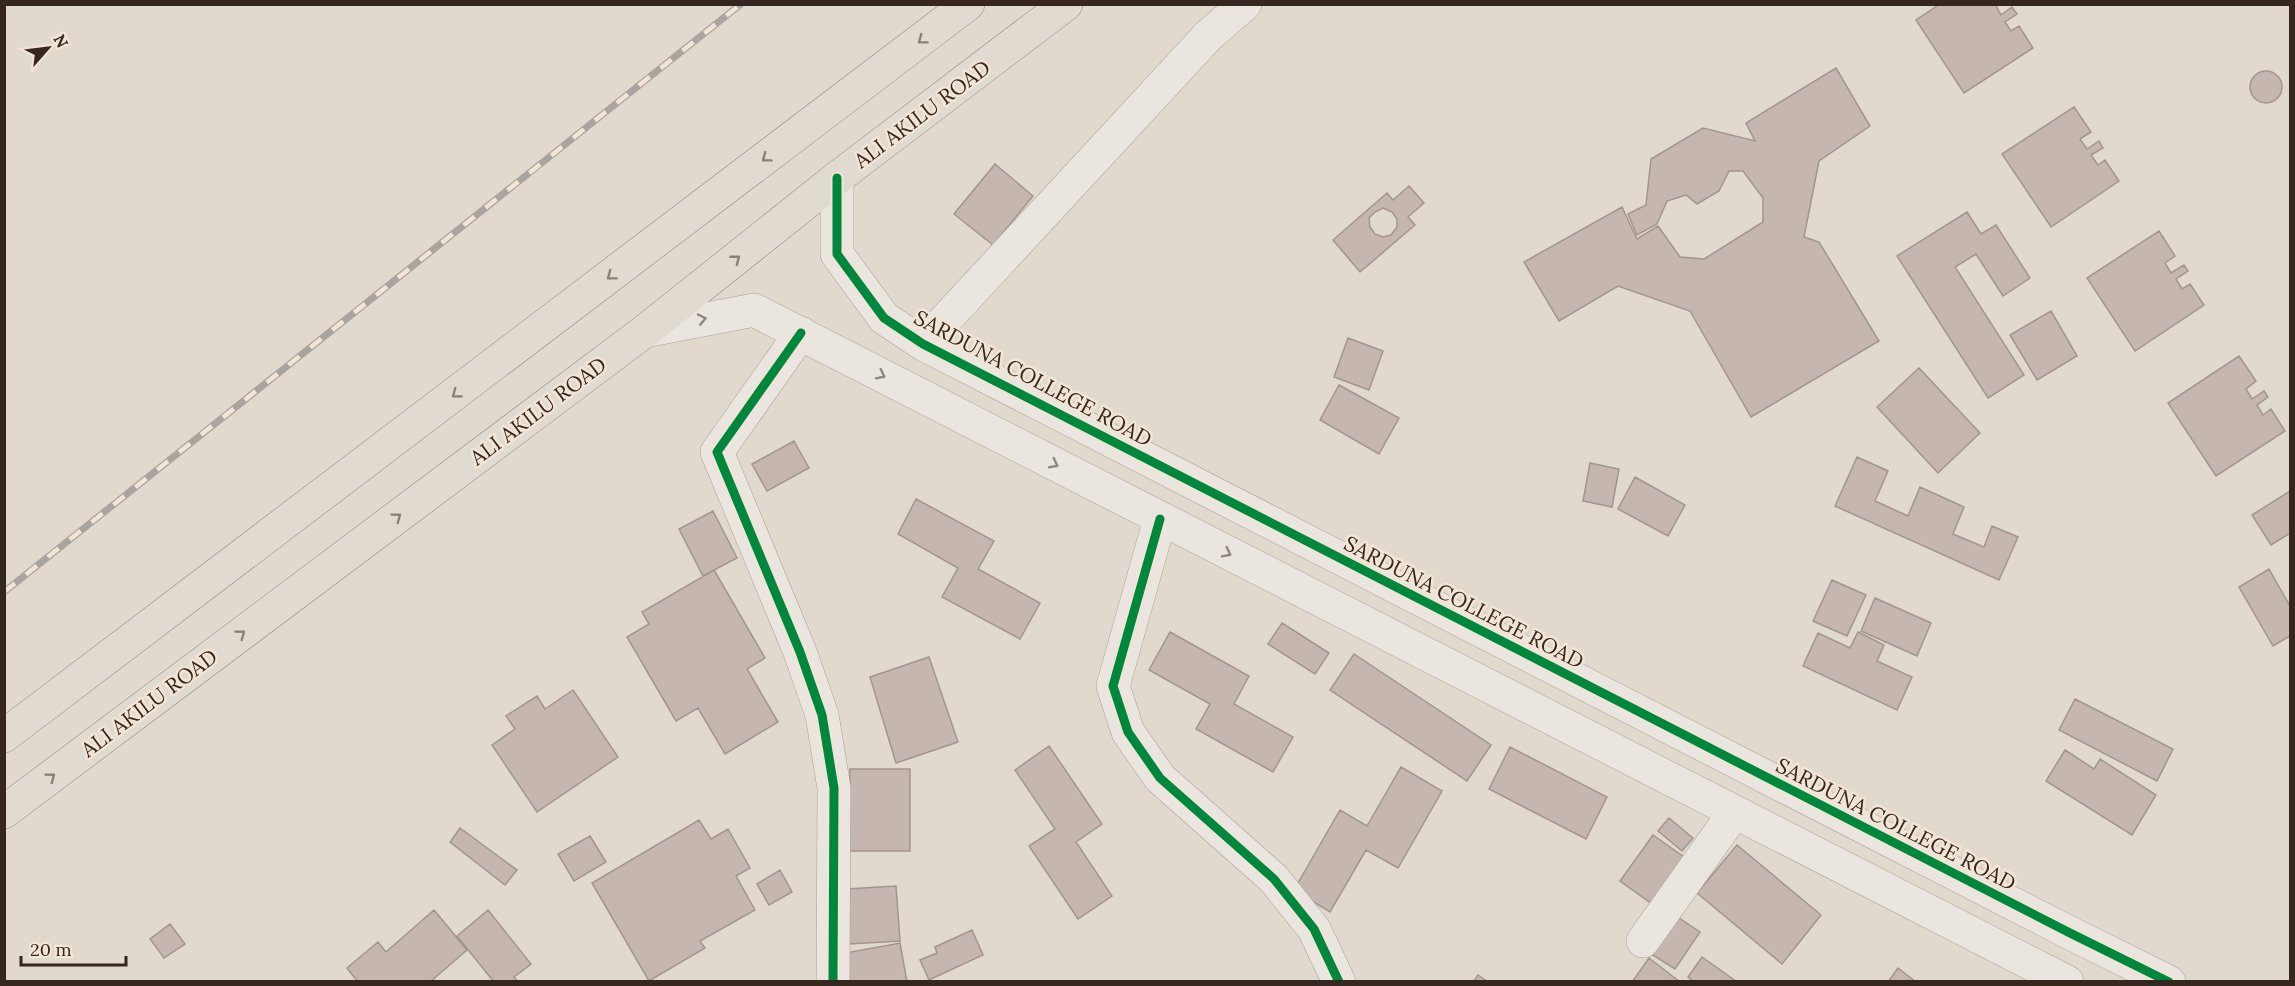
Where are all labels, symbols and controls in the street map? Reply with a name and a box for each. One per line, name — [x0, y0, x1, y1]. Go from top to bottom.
north arrow — [18, 18, 78, 78]
text: N — [50, 31, 73, 51]
one-way arrow — [917, 33, 928, 44]
street label: ALI AKILU ROAD — [848, 54, 996, 175]
one-way arrow — [762, 150, 773, 161]
one-way arrow — [729, 255, 740, 266]
one-way arrow — [607, 268, 618, 279]
street label: SARDUNA COLLEGE ROAD — [909, 304, 1157, 452]
one-way arrow — [697, 313, 707, 326]
street label: ALI AKILU ROAD — [464, 351, 612, 472]
one-way arrow — [874, 367, 885, 379]
one-way arrow — [451, 386, 462, 397]
one-way arrow — [1048, 457, 1058, 468]
one-way arrow — [390, 514, 401, 525]
street label: SARDUNA COLLEGE ROAD — [1339, 530, 1589, 674]
one-way arrow — [1221, 546, 1232, 558]
one-way arrow — [234, 631, 245, 642]
street label: ALI AKILU ROAD — [75, 643, 223, 764]
street label: SARDUNA COLLEGE ROAD — [1771, 752, 2021, 896]
one-way arrow — [45, 773, 56, 784]
scale bar — [21, 929, 126, 967]
text: 20 m — [30, 938, 72, 961]

